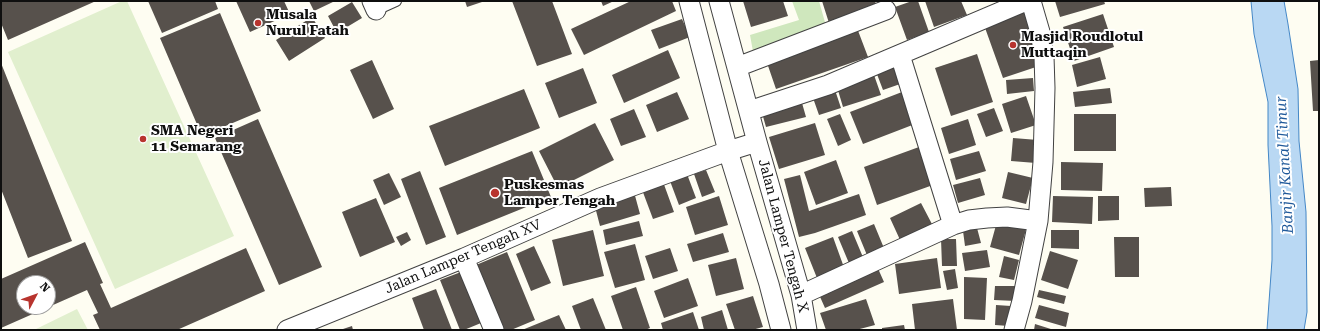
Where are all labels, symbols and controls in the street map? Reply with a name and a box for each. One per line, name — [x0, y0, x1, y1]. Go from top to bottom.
place label: Musala Nurul Fatah — [266, 7, 349, 40]
marker: Musala Nurul Fatah — [253, 18, 263, 28]
place label: Masjid Roudlotul Muttaqin — [1021, 29, 1143, 62]
marker: Masjid Roudlotul Muttaqin — [1008, 40, 1018, 50]
water label: Banjir Kanal Timur — [1272, 96, 1298, 234]
place label: SMA Negeri 11 Semarang — [151, 123, 242, 156]
marker: SMA Negeri 11 Semarang — [138, 134, 148, 144]
street label: Jalan Lamper Tengah X — [754, 157, 812, 315]
place label: Puskesmas Lamper Tengah — [504, 177, 615, 210]
marker: Puskesmas Lamper Tengah — [489, 187, 501, 199]
street label: Jalan Lamper Tengah XV — [382, 216, 544, 298]
north arrow — [16, 275, 56, 315]
text: N — [37, 280, 52, 295]

